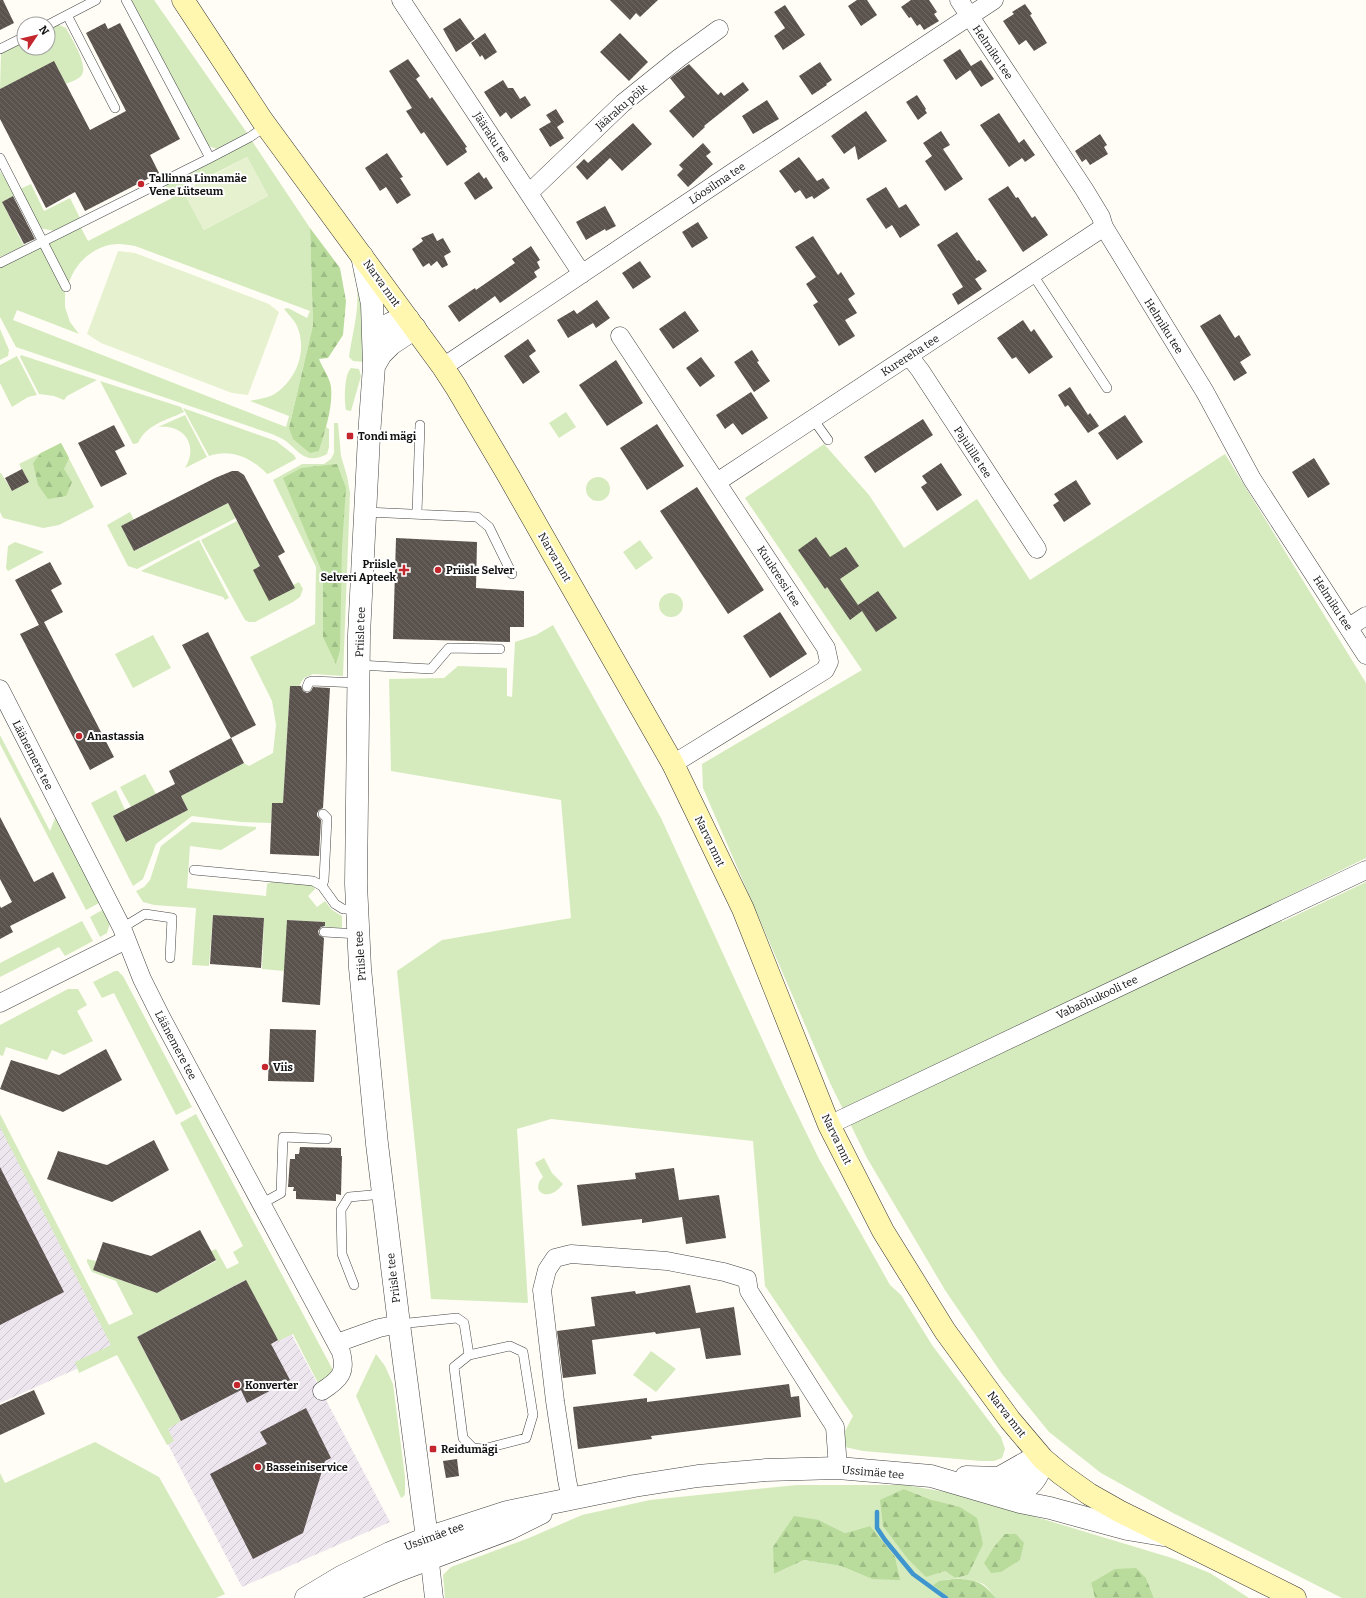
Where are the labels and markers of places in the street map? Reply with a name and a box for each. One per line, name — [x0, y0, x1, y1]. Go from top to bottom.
place label: Tallinna Linnamäe Vene Lütseum — [149, 172, 247, 198]
marker: Tallinna Linnamäe Vene Lütseum — [136, 179, 146, 189]
place label: Tondi mägi — [358, 430, 417, 443]
marker: Tondi mägi — [345, 431, 355, 441]
place label: Priisle Selveri Apteek — [321, 558, 396, 584]
place label: Priisle Selver — [446, 564, 515, 577]
marker: Priisle Selveri Apteek — [399, 565, 409, 575]
marker: Priisle Selver — [433, 565, 443, 575]
place label: Anastassia — [87, 730, 145, 743]
marker: Anastassia — [74, 731, 84, 741]
place label: Viis — [273, 1061, 293, 1074]
marker: Viis — [260, 1062, 270, 1072]
place label: Konverter — [245, 1379, 299, 1392]
marker: Konverter — [232, 1380, 242, 1390]
place label: Reidumägi — [441, 1443, 498, 1456]
marker: Reidumägi — [428, 1444, 438, 1454]
place label: Basseiniservice — [266, 1461, 348, 1474]
marker: Basseiniservice — [253, 1462, 263, 1472]

